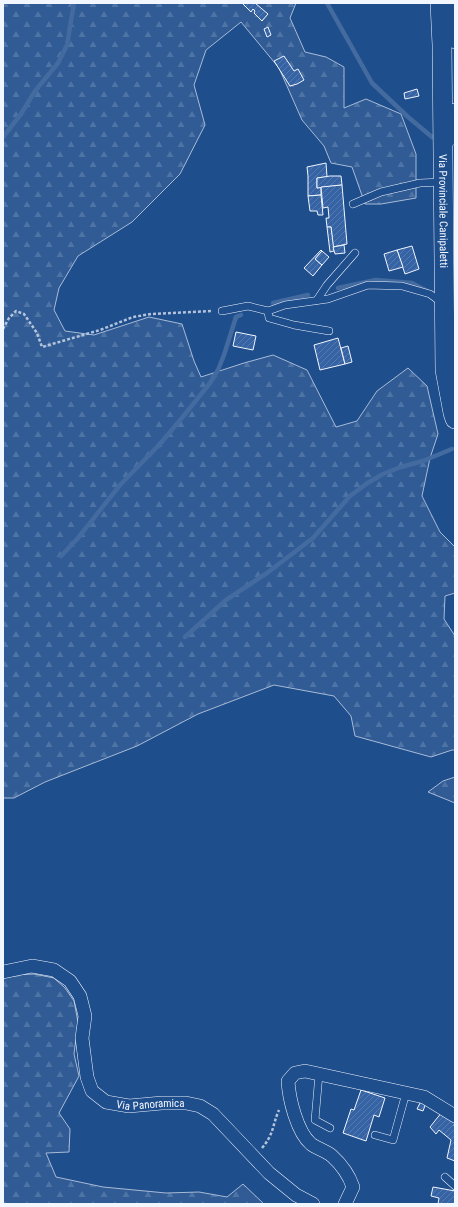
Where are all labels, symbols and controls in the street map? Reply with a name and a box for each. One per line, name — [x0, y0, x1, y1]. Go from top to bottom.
street label: Via Provinciale Canipaletti — [437, 154, 451, 268]
street label: Via Panoramica — [115, 1096, 184, 1113]

